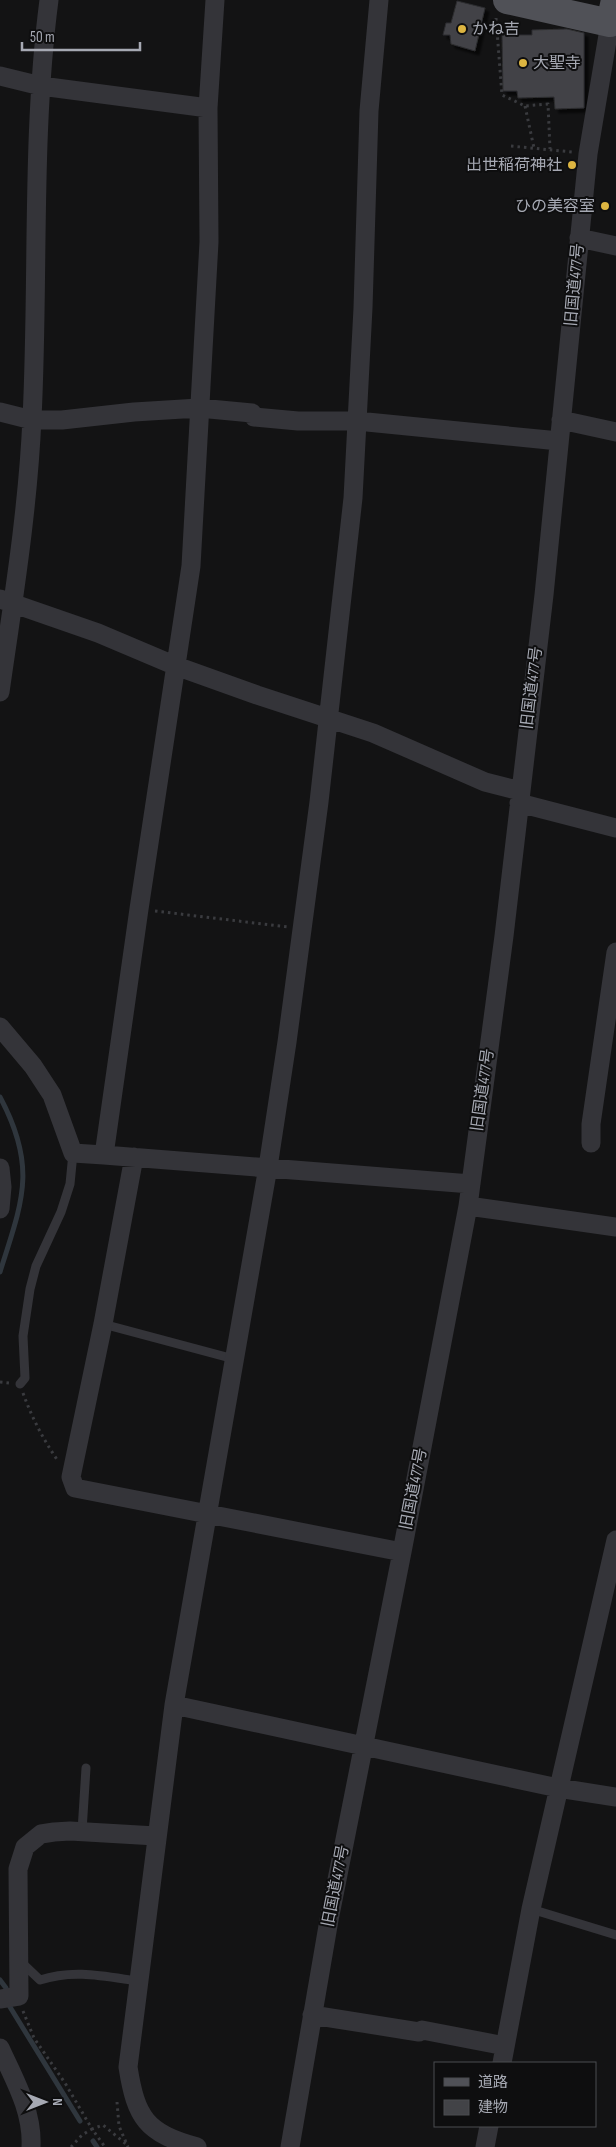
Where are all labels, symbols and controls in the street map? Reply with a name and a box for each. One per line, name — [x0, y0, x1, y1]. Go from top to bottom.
scale bar — [22, 20, 140, 52]
place label: かね吉 — [472, 20, 520, 39]
marker: かね吉 — [456, 23, 468, 35]
text: 50 m — [30, 28, 55, 47]
place label: 大聖寺 — [533, 54, 581, 73]
marker: 大聖寺 — [517, 57, 529, 69]
place label: 出世稲荷神社 — [466, 156, 562, 175]
marker: 出世稲荷神社 — [566, 159, 578, 171]
place label: ひの美容室 — [515, 197, 595, 216]
marker: ひの美容室 — [599, 200, 611, 212]
street label: 旧国道477号 — [562, 243, 588, 327]
street label: 旧国道477号 — [517, 645, 547, 731]
street label: 旧国道477号 — [468, 1047, 498, 1133]
street label: 旧国道477号 — [397, 1446, 431, 1532]
street label: 旧国道477号 — [319, 1843, 353, 1929]
legend — [434, 2062, 596, 2127]
text: 道路 — [478, 2073, 508, 2092]
north arrow — [20, 2077, 70, 2127]
text: N — [49, 2098, 66, 2106]
text: 建物 — [478, 2098, 508, 2117]

